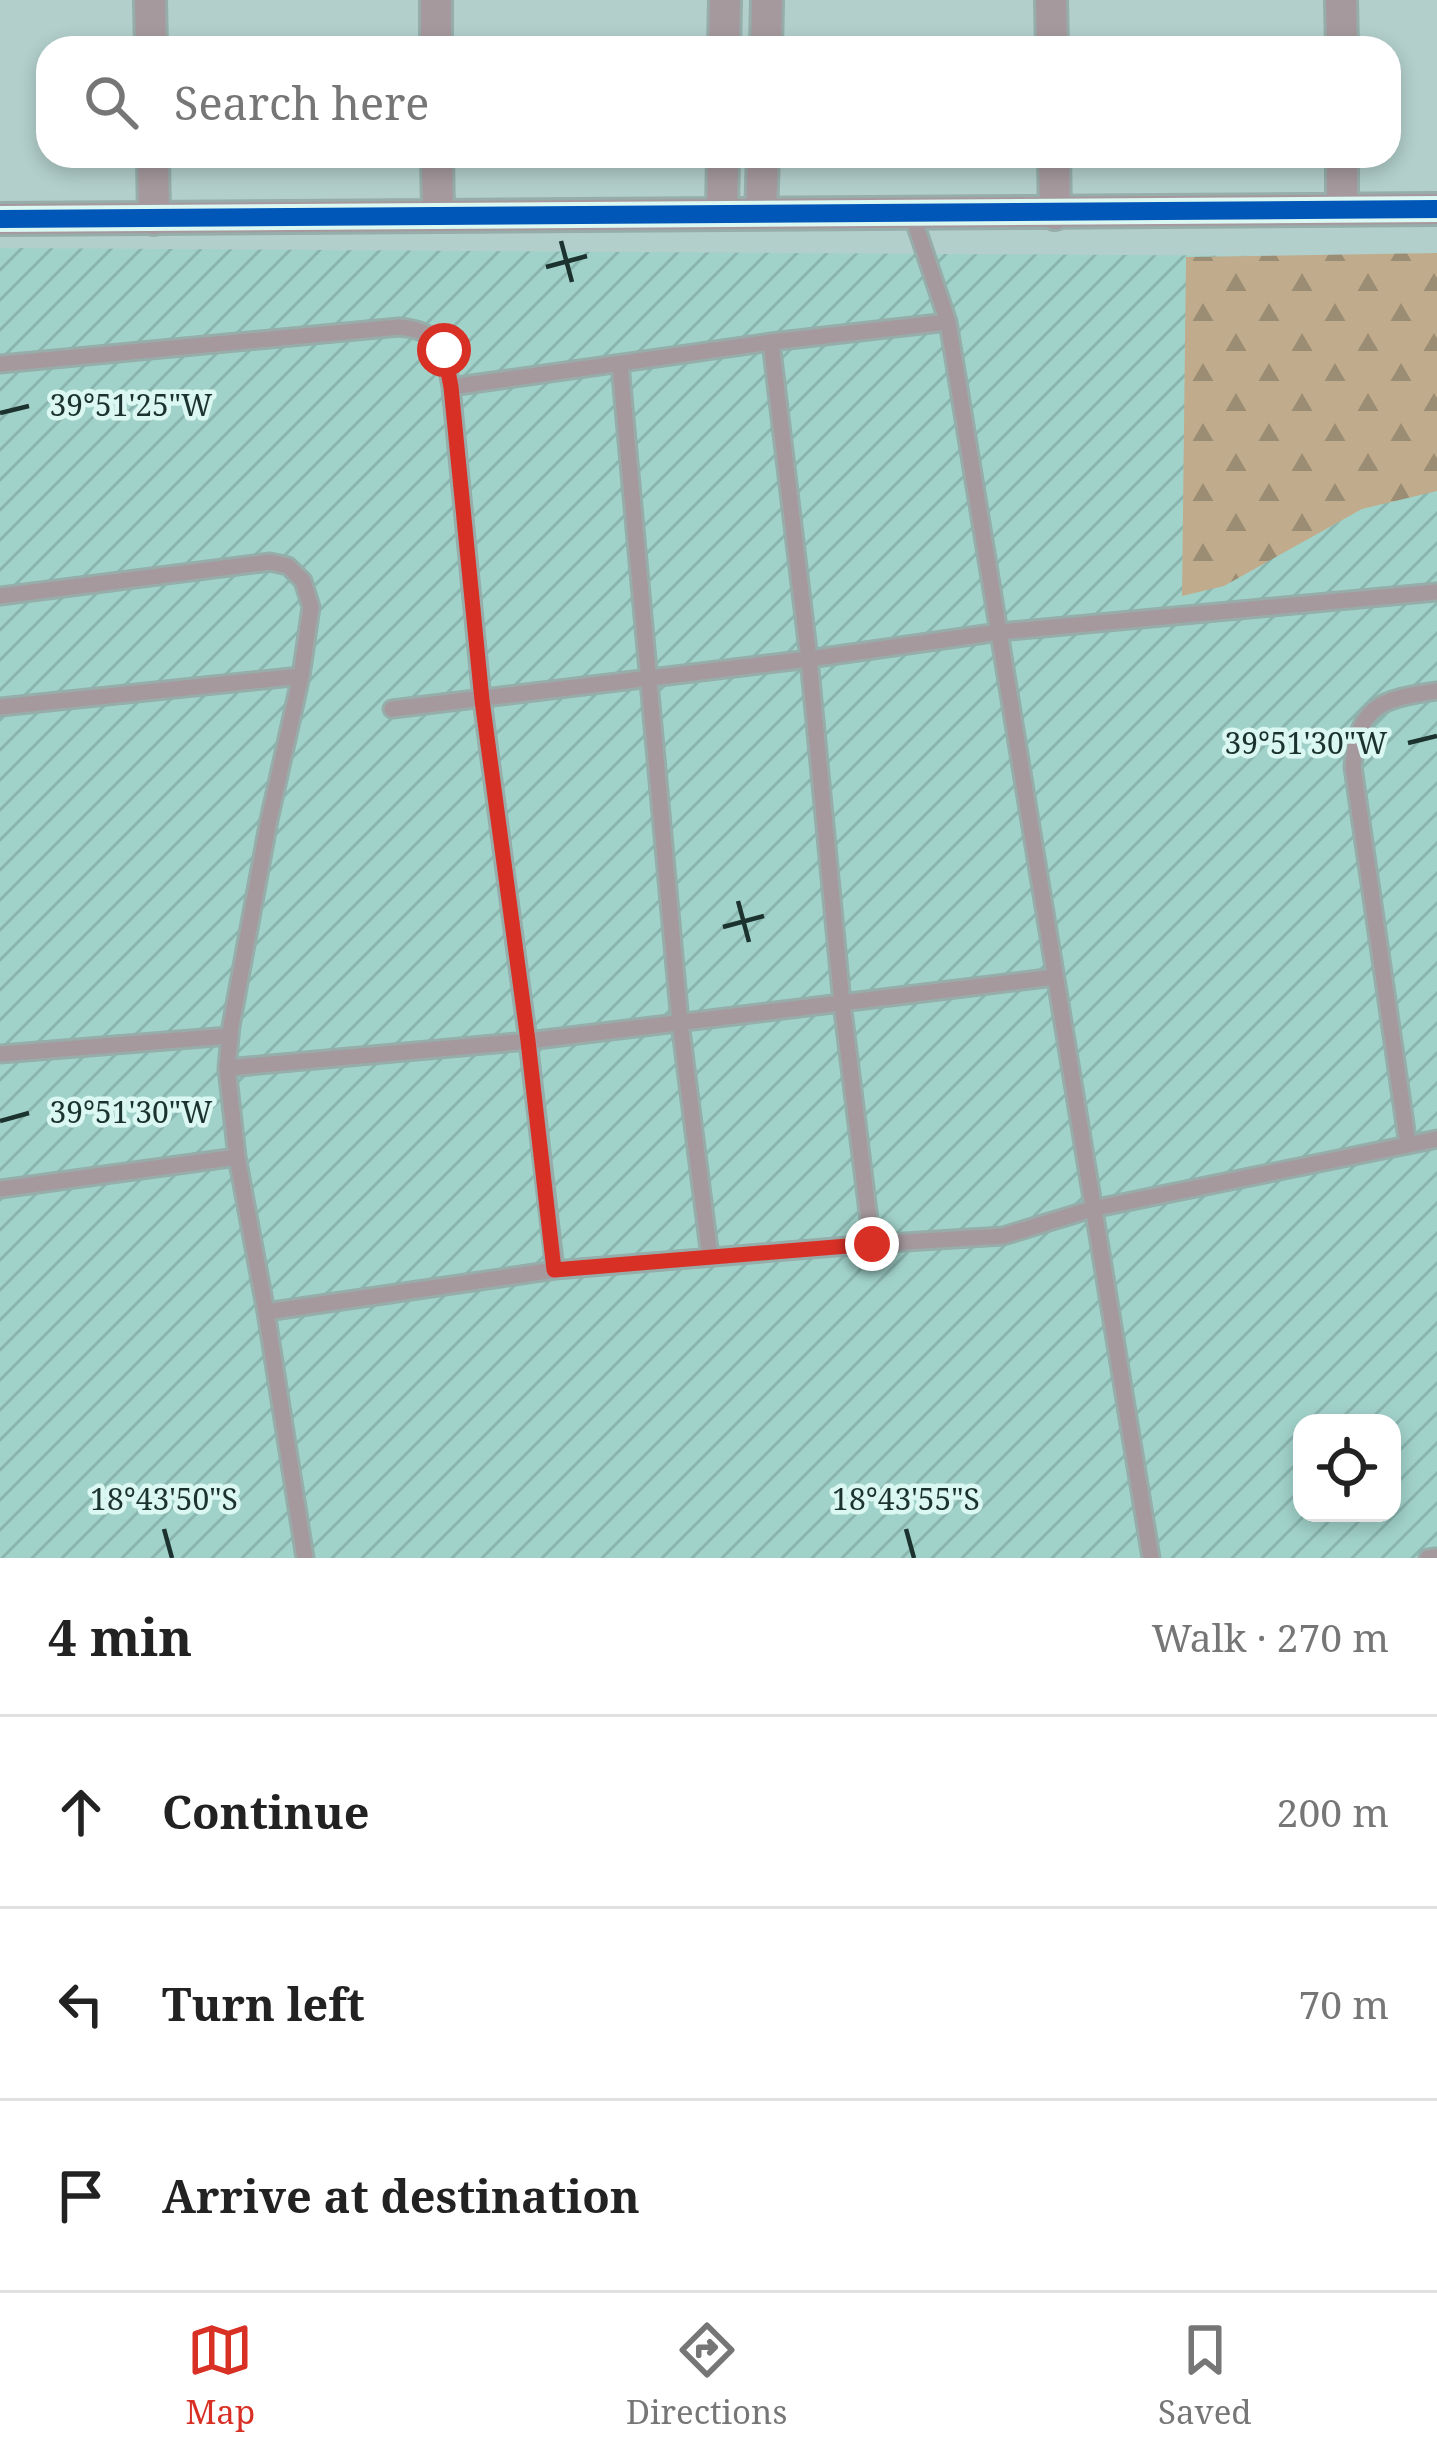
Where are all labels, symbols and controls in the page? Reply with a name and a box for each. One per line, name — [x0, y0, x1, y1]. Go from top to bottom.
search box — [36, 36, 1401, 168]
icon: search — [78, 69, 144, 135]
text: Search here — [174, 72, 429, 133]
route start — [417, 323, 471, 377]
text: 39°51'25"W — [50, 384, 213, 425]
text: 39°51'30"W — [1225, 722, 1388, 763]
text: 39°51'30"W — [50, 1091, 213, 1132]
route end — [845, 1217, 899, 1271]
map controls — [1293, 1414, 1401, 1522]
button: locate — [1293, 1414, 1401, 1522]
text: 18°43'50"S — [90, 1478, 238, 1519]
text: 18°43'55"S — [832, 1478, 980, 1519]
text: 4 min — [48, 1601, 192, 1671]
text: Walk · 270 m — [1152, 1610, 1389, 1663]
icon: ahead — [48, 1779, 114, 1845]
text: Continue — [162, 1781, 370, 1842]
text: 200 m — [1277, 1785, 1389, 1838]
icon: left — [48, 1971, 114, 2037]
text: Turn left — [162, 1973, 365, 2034]
text: 70 m — [1298, 1977, 1389, 2030]
icon: arrive — [48, 2163, 114, 2229]
text: Arrive at destination — [162, 2165, 640, 2226]
tab: Map — [185, 2317, 255, 2434]
tab: Directions — [626, 2317, 787, 2434]
tab: Saved — [1158, 2317, 1252, 2434]

